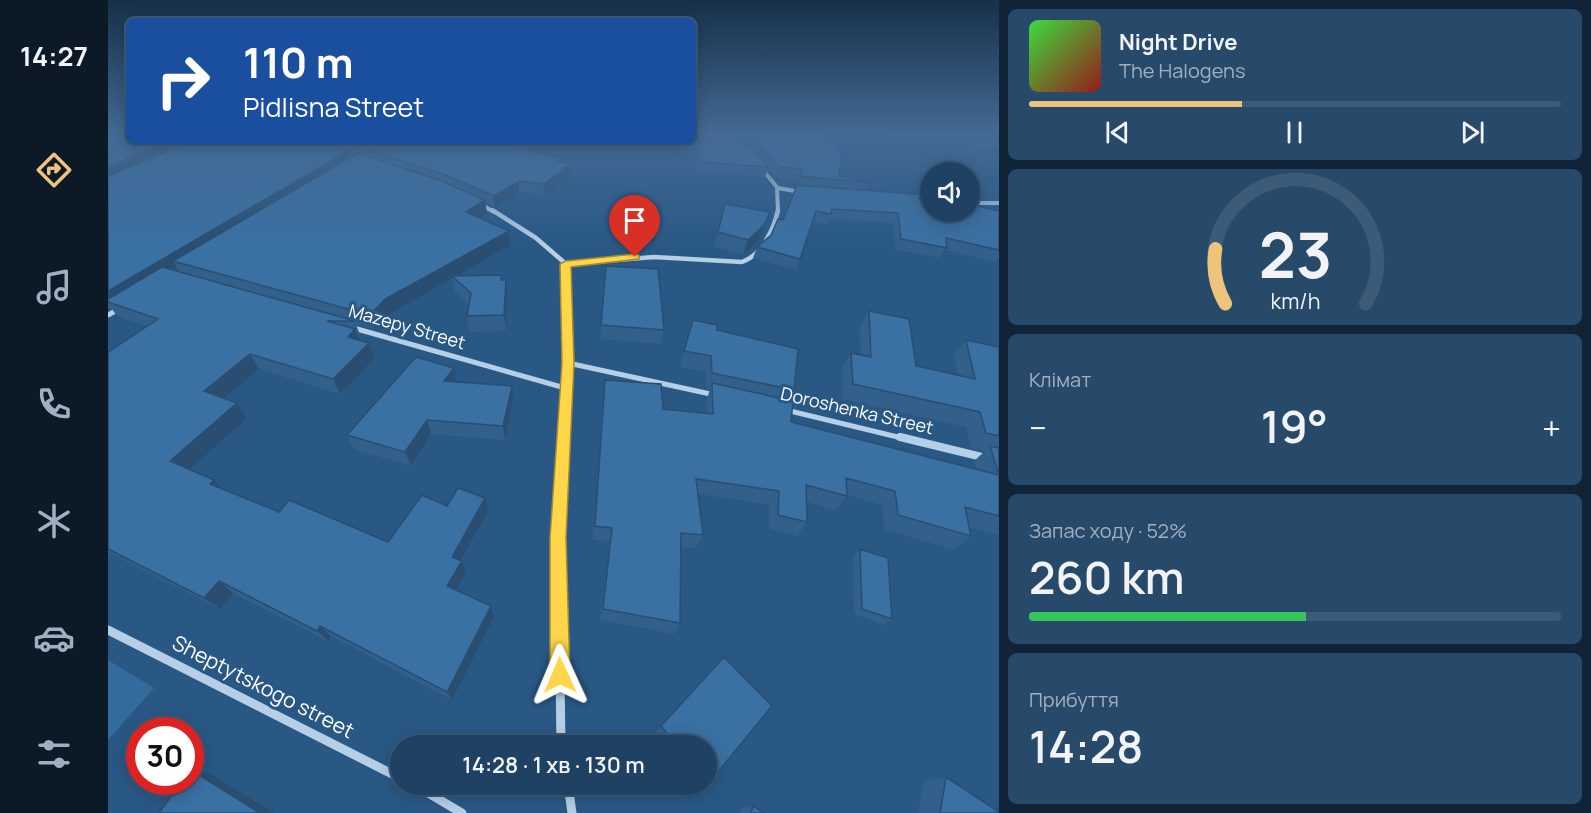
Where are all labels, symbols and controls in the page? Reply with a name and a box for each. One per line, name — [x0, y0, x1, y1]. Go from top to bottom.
text: Night Drive — [1119, 27, 1238, 57]
text: 110 m — [243, 33, 354, 91]
text: 14:27 — [20, 37, 88, 74]
icon: right — [144, 42, 222, 120]
text: The Halogens — [1119, 57, 1245, 84]
text: Pidlisna Street — [243, 88, 424, 125]
icon: previous — [1101, 116, 1134, 149]
icon: pause — [1278, 116, 1311, 149]
icon: next — [1456, 116, 1489, 149]
icon: directions — [33, 149, 75, 191]
map controls — [920, 162, 980, 222]
button: sound — [920, 162, 980, 222]
pin — [609, 195, 660, 257]
icon: arrive — [618, 204, 651, 237]
text: 23 — [1258, 211, 1332, 297]
icon: music — [33, 266, 75, 308]
text: km/h — [1270, 286, 1320, 315]
street label: Mazepy Street — [346, 298, 468, 354]
text: Клімат — [1029, 366, 1091, 393]
street label: Doroshenka Street — [778, 381, 936, 439]
icon: phone — [33, 383, 75, 425]
text: 19° — [1261, 395, 1328, 457]
text: − — [1029, 405, 1047, 450]
text: + — [1542, 405, 1561, 450]
icon: climate — [33, 500, 75, 542]
text: Запас ходу · 52% — [1029, 517, 1187, 544]
text: 260 km — [1029, 546, 1185, 608]
icon: car — [33, 617, 75, 659]
street label: Sheptytskogo street — [168, 628, 359, 744]
position arrow — [528, 643, 592, 707]
text: Прибуття — [1029, 686, 1119, 713]
text: 14:28 — [1029, 715, 1143, 777]
speed limit sign: 30 — [126, 717, 204, 795]
icon: filters — [33, 733, 75, 775]
text: 14:28 · 1 хв · 130 m — [462, 750, 645, 780]

